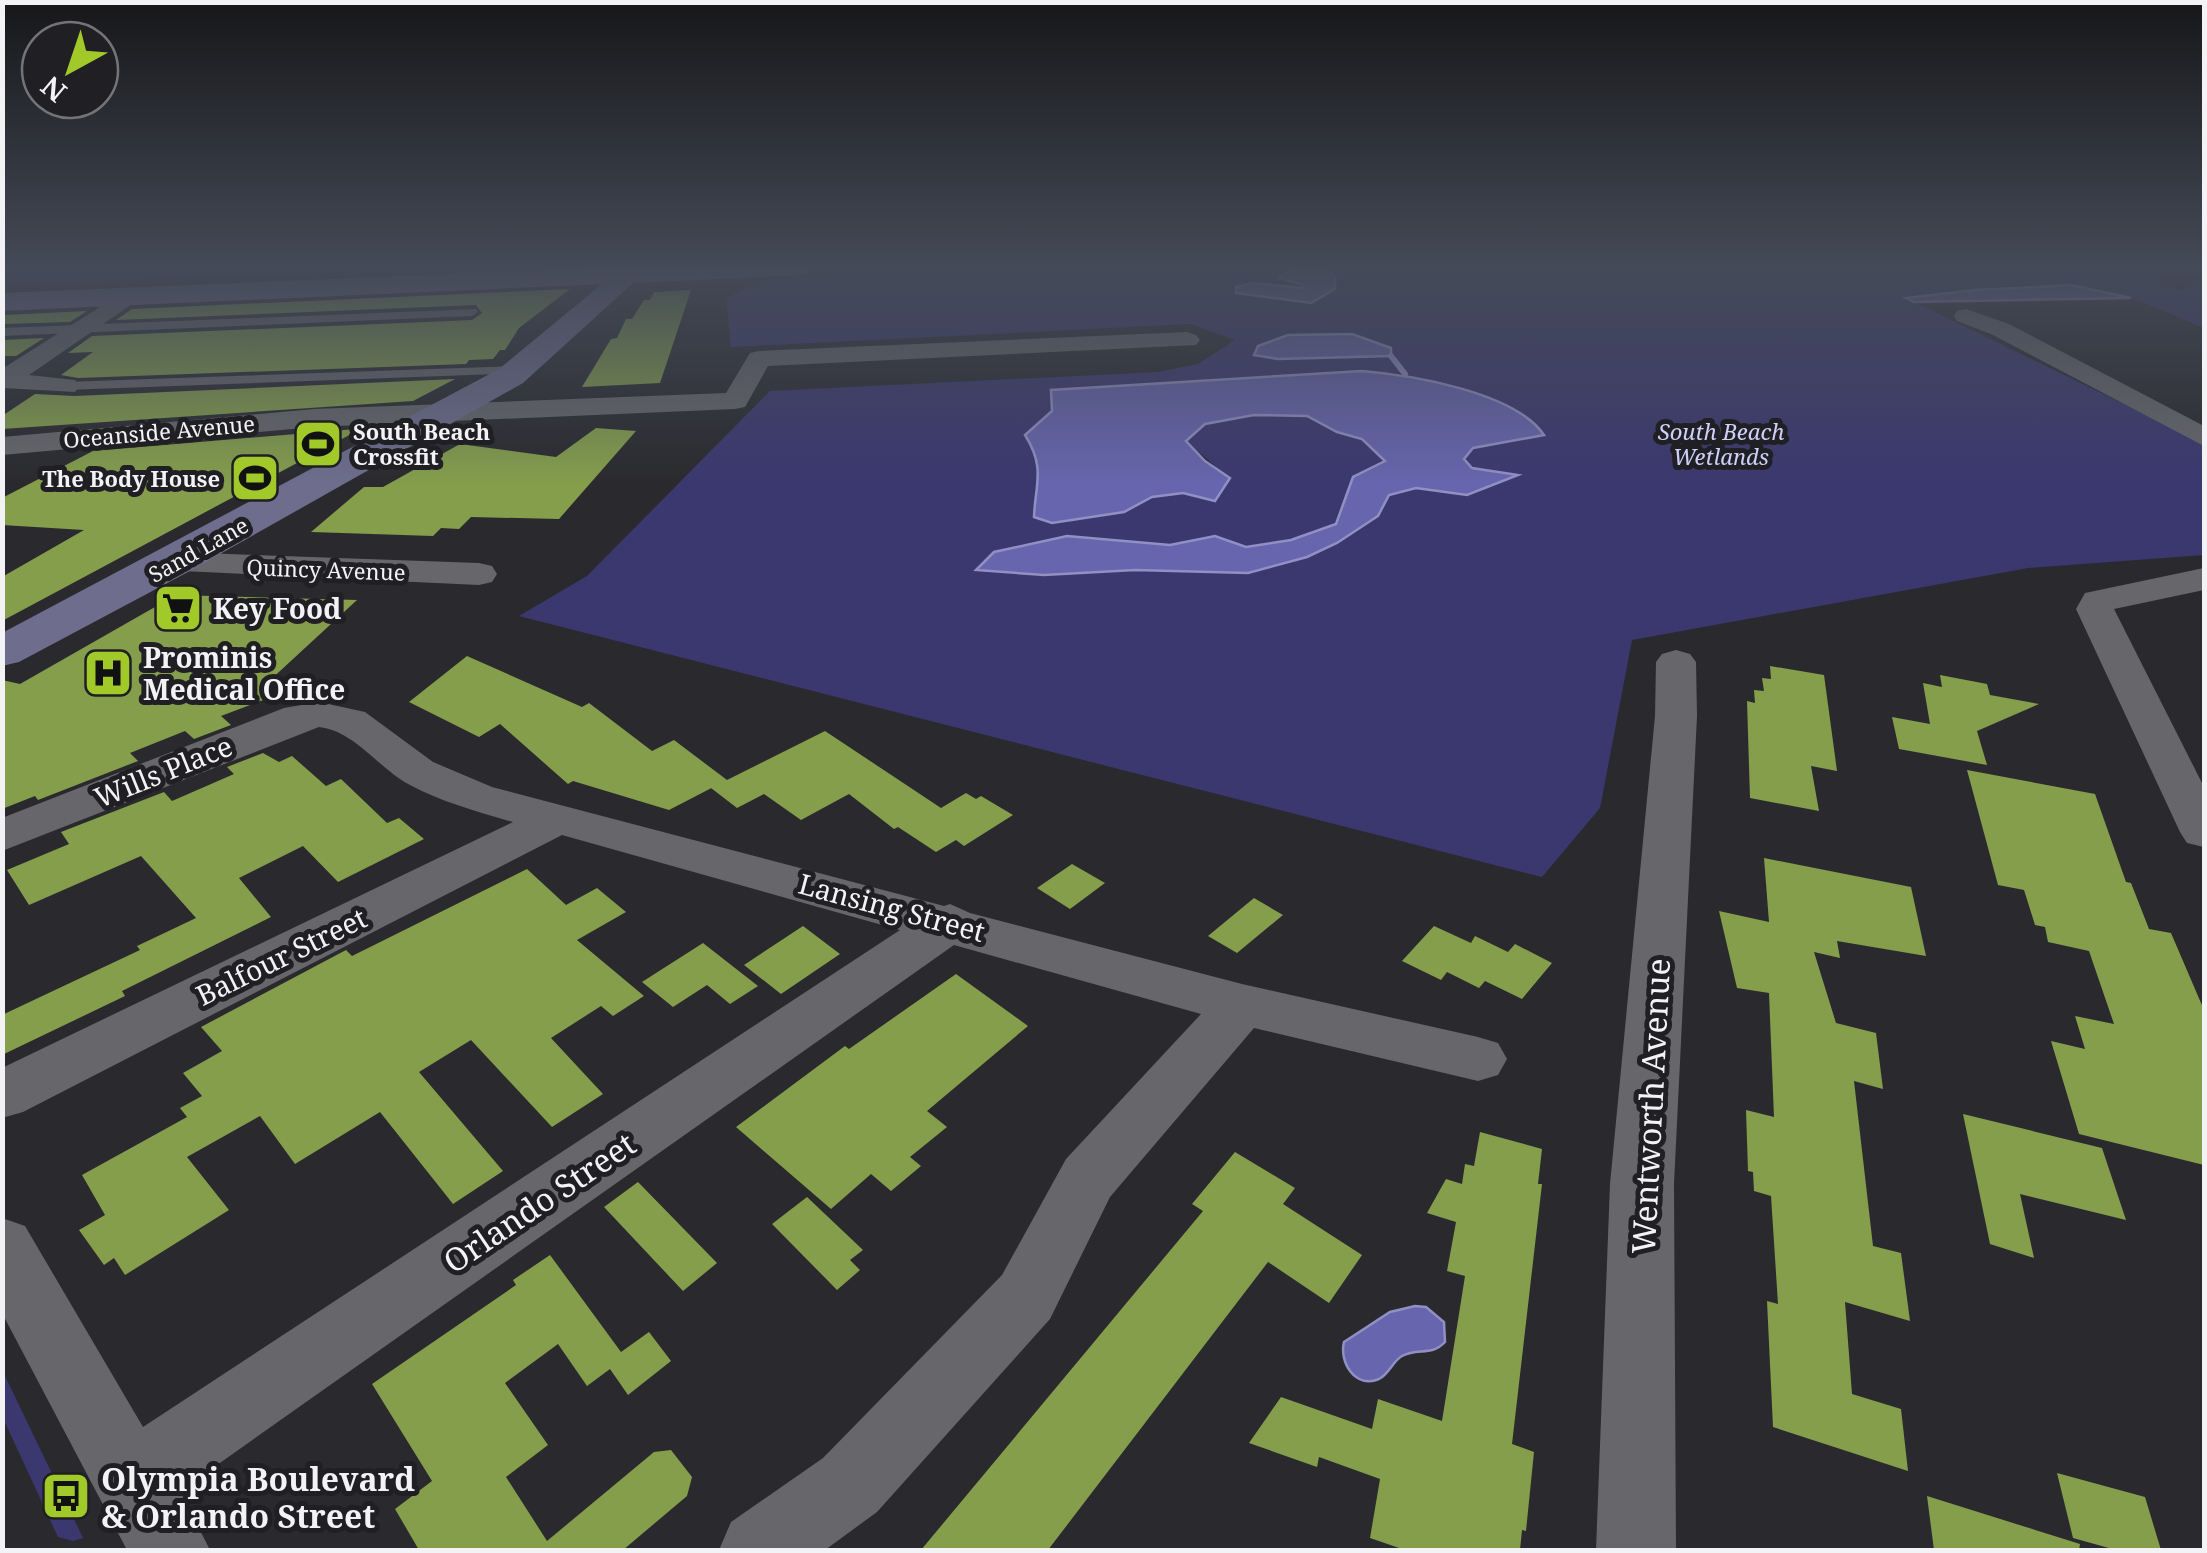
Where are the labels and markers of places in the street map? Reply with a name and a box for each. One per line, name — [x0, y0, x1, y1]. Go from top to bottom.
place label: South Beach Crossfit — [353, 416, 490, 471]
sports icon: South Beach Crossfit — [292, 418, 344, 470]
sports icon: The Body House — [229, 452, 281, 504]
place label: The Body House — [42, 463, 220, 493]
supermarket icon: Key Food — [152, 582, 204, 634]
place label: Key Food — [213, 589, 341, 627]
place label: Prominis Medical Office — [143, 638, 345, 708]
hospital icon: Prominis Medical Office — [82, 647, 134, 699]
place label: Olympia Boulevard & Orlando Street — [101, 1457, 415, 1537]
bus stop icon: Olympia Boulevard & Orlando Street — [40, 1470, 92, 1522]

